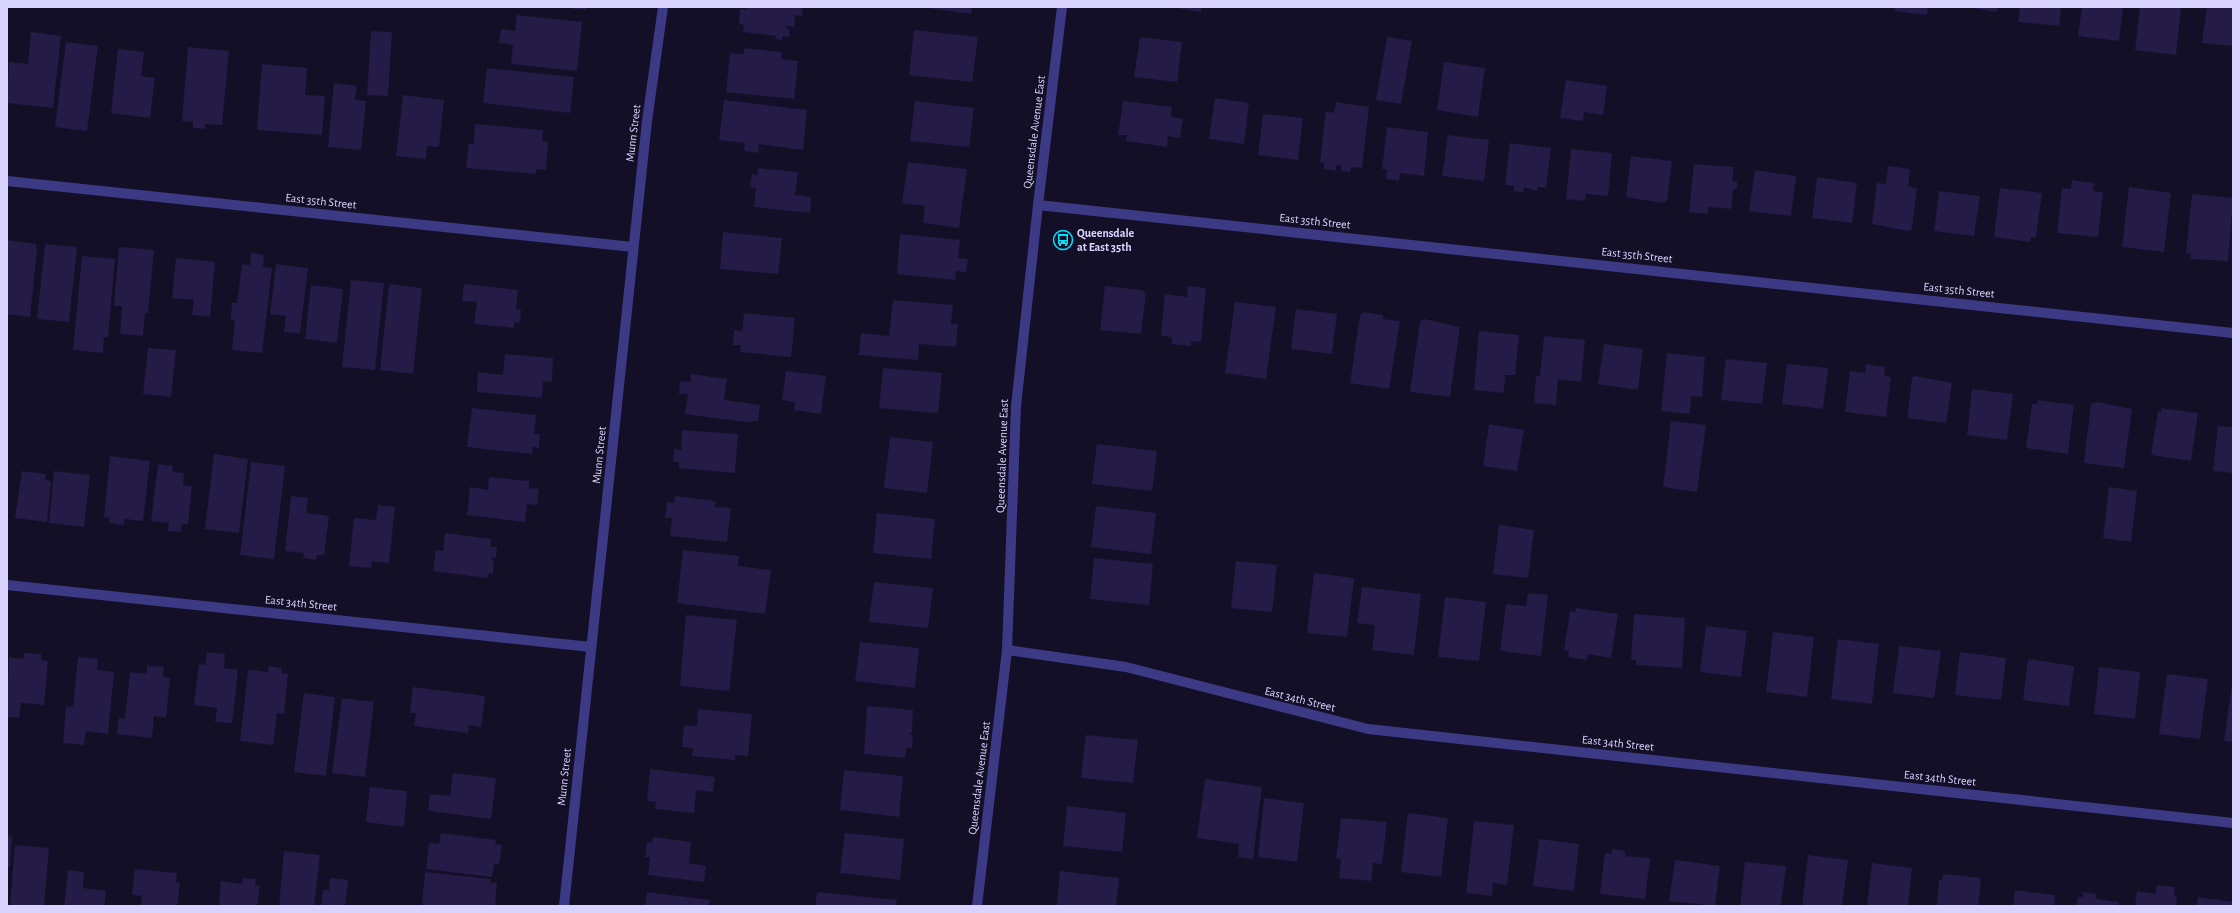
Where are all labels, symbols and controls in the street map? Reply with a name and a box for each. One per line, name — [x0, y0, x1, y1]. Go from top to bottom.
street label: Queensdale Avenue East — [1021, 75, 1048, 189]
street label: Munn Street — [624, 103, 642, 162]
street label: East 35th Street — [285, 191, 357, 211]
street label: East 35th Street — [1279, 211, 1351, 231]
place label: Queensdale at East 35th — [1077, 227, 1135, 253]
bus stop icon: Queensdale at East 35th — [1052, 229, 1074, 251]
street label: East 35th Street — [1601, 245, 1673, 265]
street label: East 35th Street — [1923, 280, 1995, 300]
street label: Queensdale Avenue East — [994, 399, 1011, 513]
street label: Munn Street — [590, 426, 608, 484]
street label: East 34th Street — [264, 593, 338, 613]
street label: East 34th Street — [1263, 684, 1337, 714]
street label: Queensdale Avenue East — [966, 721, 993, 835]
street label: East 34th Street — [1581, 733, 1655, 753]
street label: Munn Street — [555, 748, 573, 806]
street label: East 34th Street — [1903, 768, 1977, 788]

